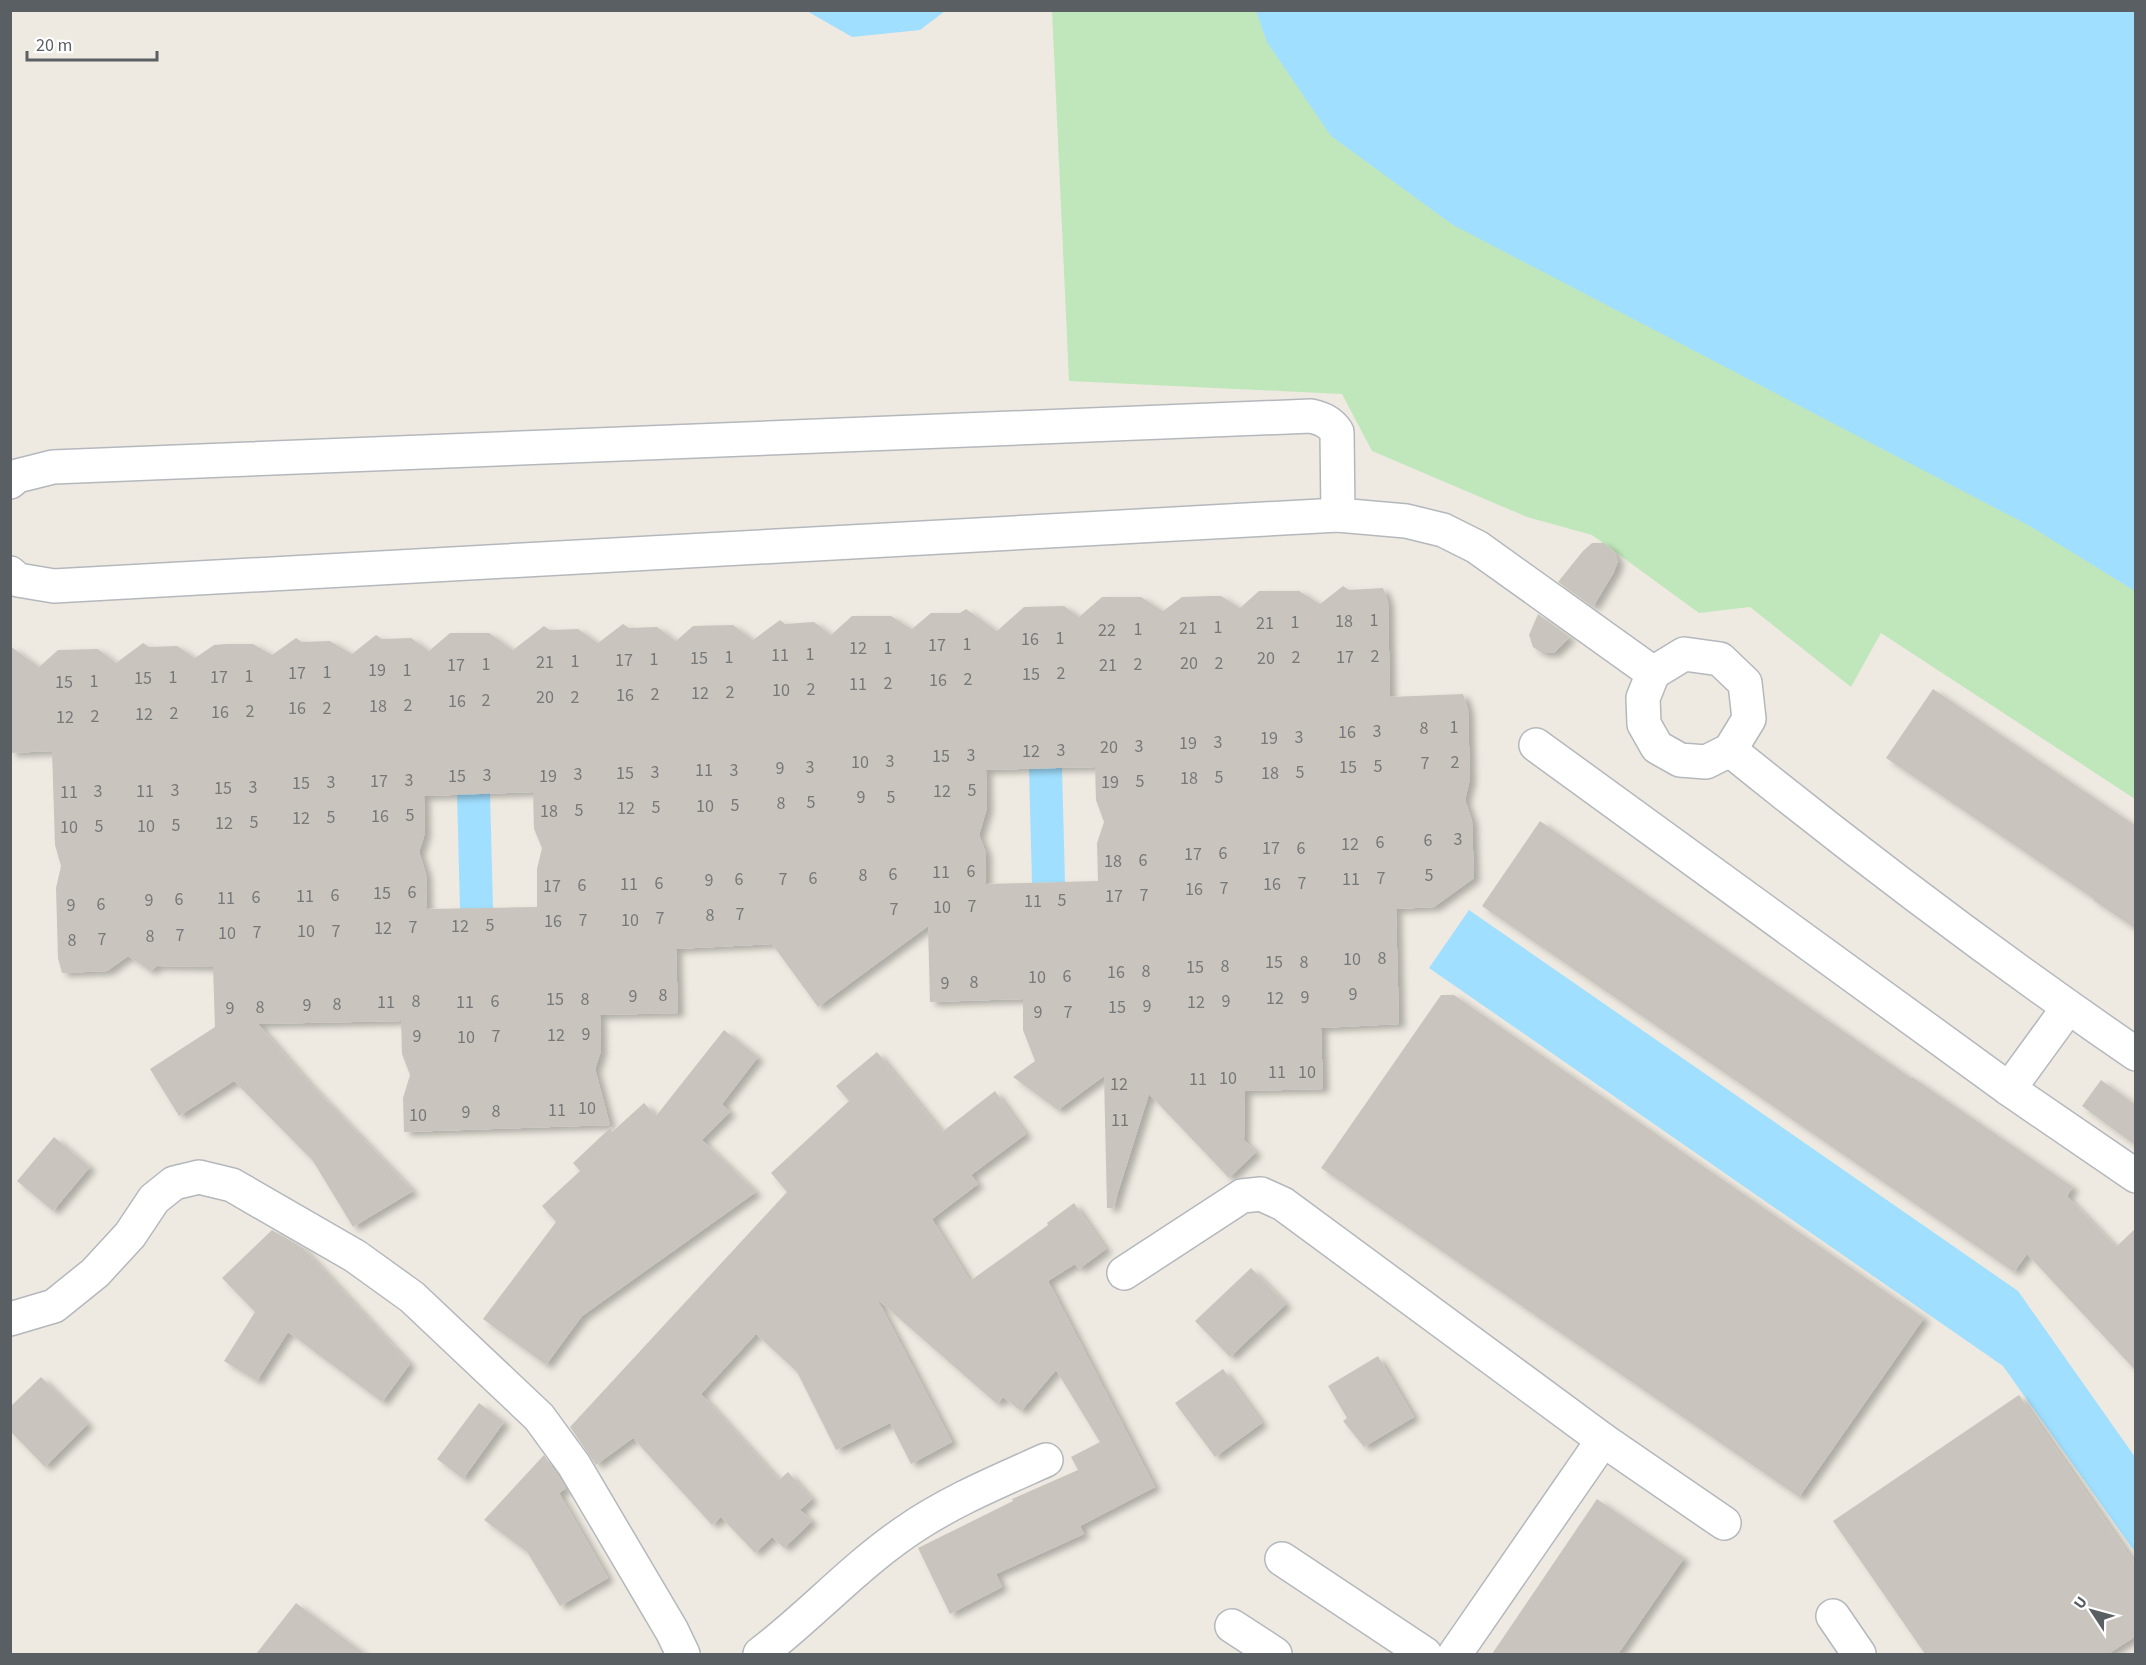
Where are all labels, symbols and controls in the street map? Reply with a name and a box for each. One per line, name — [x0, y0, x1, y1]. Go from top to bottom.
scale bar — [27, 24, 158, 62]
text: 20 m — [36, 33, 72, 58]
house number: 1 — [1370, 608, 1378, 633]
house number: 18 — [1335, 609, 1353, 634]
house number: 1 — [1291, 610, 1299, 635]
house number: 21 — [1256, 611, 1274, 636]
house number: 1 — [1214, 615, 1222, 640]
house number: 21 — [1179, 616, 1197, 641]
house number: 1 — [1134, 617, 1142, 642]
house number: 22 — [1098, 618, 1116, 643]
house number: 1 — [1056, 626, 1064, 651]
house number: 16 — [1021, 627, 1039, 652]
house number: 1 — [963, 632, 971, 657]
house number: 17 — [928, 633, 946, 658]
house number: 12 — [849, 636, 867, 661]
house number: 1 — [884, 636, 892, 661]
house number: 1 — [806, 642, 814, 667]
house number: 11 — [771, 643, 789, 668]
house number: 2 — [1371, 644, 1380, 669]
house number: 1 — [725, 645, 733, 670]
house number: 2 — [1292, 645, 1301, 670]
house number: 17 — [1336, 645, 1354, 670]
house number: 15 — [690, 646, 708, 671]
house number: 20 — [1257, 646, 1275, 671]
house number: 1 — [650, 647, 658, 672]
house number: 17 — [615, 648, 633, 673]
house number: 1 — [571, 649, 579, 674]
house number: 21 — [536, 650, 554, 675]
house number: 20 — [1180, 651, 1198, 676]
house number: 2 — [1215, 651, 1224, 676]
house number: 1 — [482, 652, 490, 677]
house number: 2 — [1134, 652, 1143, 677]
house number: 17 — [447, 653, 465, 678]
house number: 21 — [1099, 653, 1117, 678]
house number: 19 — [368, 658, 386, 683]
house number: 1 — [403, 658, 411, 683]
house number: 1 — [323, 660, 331, 685]
house number: 17 — [288, 661, 306, 686]
house number: 2 — [1057, 661, 1066, 686]
house number: 15 — [1022, 662, 1040, 687]
house number: 1 — [245, 664, 253, 689]
house number: 1 — [169, 665, 177, 690]
house number: 17 — [210, 665, 228, 690]
house number: 15 — [134, 666, 152, 691]
house number: 2 — [964, 667, 973, 692]
house number: 16 — [929, 668, 947, 693]
house number: 1 — [90, 669, 98, 694]
house number: 15 — [55, 670, 73, 695]
house number: 2 — [884, 671, 893, 696]
house number: 11 — [849, 672, 867, 697]
house number: 2 — [807, 677, 816, 702]
house number: 10 — [772, 678, 790, 703]
house number: 2 — [726, 680, 735, 705]
house number: 12 — [691, 681, 709, 706]
house number: 2 — [651, 682, 660, 707]
house number: 16 — [616, 683, 634, 708]
house number: 20 — [536, 685, 554, 710]
house number: 2 — [571, 685, 580, 710]
house number: 2 — [482, 688, 491, 713]
house number: 16 — [448, 689, 466, 714]
house number: 2 — [404, 693, 413, 718]
house number: 18 — [369, 694, 387, 719]
house number: 16 — [288, 696, 306, 721]
house number: 2 — [323, 696, 332, 721]
house number: 2 — [246, 699, 255, 724]
house number: 16 — [211, 700, 229, 725]
house number: 2 — [170, 701, 179, 726]
house number: 12 — [135, 702, 153, 727]
house number: 2 — [91, 704, 100, 729]
house number: 12 — [56, 705, 74, 730]
house number: 1 — [1450, 715, 1458, 740]
house number: 8 — [1420, 716, 1429, 741]
house number: 3 — [1373, 719, 1382, 744]
house number: 16 — [1338, 720, 1356, 745]
house number: 3 — [1295, 725, 1304, 750]
house number: 19 — [1260, 726, 1278, 751]
house number: 3 — [1214, 730, 1223, 755]
house number: 19 — [1179, 731, 1197, 756]
house number: 3 — [1135, 734, 1144, 759]
house number: 20 — [1100, 735, 1118, 760]
house number: 3 — [1057, 738, 1066, 763]
house number: 12 — [1022, 739, 1040, 764]
house number: 3 — [967, 743, 976, 768]
house number: 15 — [932, 744, 950, 769]
house number: 3 — [886, 749, 895, 774]
house number: 10 — [851, 750, 869, 775]
house number: 2 — [1451, 750, 1460, 775]
house number: 7 — [1421, 751, 1430, 776]
house number: 5 — [1374, 754, 1383, 779]
house number: 3 — [806, 755, 815, 780]
house number: 15 — [1339, 755, 1357, 780]
house number: 9 — [776, 756, 785, 781]
house number: 11 — [695, 758, 713, 783]
house number: 3 — [730, 758, 739, 783]
house number: 3 — [651, 760, 660, 785]
house number: 5 — [1296, 760, 1305, 785]
house number: 15 — [616, 761, 634, 786]
house number: 18 — [1261, 761, 1279, 786]
house number: 3 — [574, 762, 583, 787]
house number: 3 — [483, 763, 492, 788]
house number: 15 — [448, 764, 466, 789]
house number: 19 — [539, 764, 557, 789]
house number: 5 — [1215, 765, 1224, 790]
house number: 18 — [1180, 766, 1198, 791]
house number: 3 — [405, 768, 414, 793]
house number: 17 — [370, 769, 388, 794]
house number: 5 — [1136, 769, 1145, 794]
house number: 3 — [327, 770, 336, 795]
house number: 19 — [1101, 770, 1119, 795]
house number: 15 — [292, 771, 310, 796]
house number: 3 — [249, 775, 258, 800]
house number: 15 — [214, 776, 232, 801]
house number: 3 — [171, 778, 180, 803]
house number: 5 — [968, 778, 977, 803]
house number: 3 — [94, 779, 103, 804]
house number: 11 — [136, 779, 154, 804]
house number: 12 — [933, 779, 951, 804]
house number: 11 — [60, 780, 78, 805]
house number: 9 — [857, 785, 866, 810]
house number: 5 — [887, 785, 896, 810]
house number: 5 — [807, 790, 816, 815]
house number: 8 — [777, 791, 786, 816]
house number: 5 — [731, 793, 740, 818]
house number: 10 — [696, 794, 714, 819]
house number: 5 — [652, 795, 661, 820]
house number: 12 — [617, 796, 635, 821]
house number: 5 — [575, 798, 584, 823]
house number: 18 — [540, 799, 558, 824]
house number: 5 — [406, 803, 415, 828]
house number: 16 — [371, 804, 389, 829]
house number: 5 — [327, 805, 336, 830]
house number: 12 — [292, 806, 310, 831]
house number: 5 — [250, 810, 259, 835]
house number: 12 — [215, 811, 233, 836]
house number: 5 — [172, 813, 181, 838]
house number: 5 — [95, 814, 104, 839]
house number: 10 — [137, 814, 155, 839]
house number: 10 — [60, 815, 78, 840]
house number: 3 — [1454, 827, 1463, 852]
house number: 6 — [1424, 828, 1433, 853]
house number: 6 — [1376, 830, 1385, 855]
house number: 12 — [1341, 832, 1359, 857]
house number: 17 — [1262, 836, 1280, 861]
house number: 6 — [1297, 836, 1306, 861]
house number: 6 — [1219, 841, 1228, 866]
house number: 17 — [1184, 842, 1202, 867]
house number: 6 — [1139, 848, 1148, 873]
house number: 18 — [1104, 849, 1122, 874]
house number: 6 — [967, 859, 976, 884]
house number: 11 — [932, 860, 950, 885]
house number: 6 — [889, 862, 898, 887]
house number: 8 — [859, 863, 868, 888]
house number: 5 — [1425, 863, 1434, 888]
house number: 6 — [809, 866, 818, 891]
house number: 7 — [1377, 866, 1386, 891]
house number: 6 — [735, 867, 744, 892]
house number: 7 — [779, 867, 788, 892]
house number: 11 — [1342, 867, 1360, 892]
house number: 9 — [705, 868, 714, 893]
house number: 6 — [655, 871, 664, 896]
house number: 7 — [1298, 871, 1307, 896]
house number: 11 — [620, 872, 638, 897]
house number: 16 — [1263, 872, 1281, 897]
house number: 6 — [578, 873, 587, 898]
house number: 17 — [543, 874, 561, 899]
house number: 7 — [1220, 876, 1229, 901]
house number: 16 — [1185, 877, 1203, 902]
house number: 6 — [408, 880, 417, 905]
house number: 15 — [373, 881, 391, 906]
house number: 6 — [331, 883, 340, 908]
house number: 7 — [1140, 883, 1149, 908]
house number: 11 — [296, 884, 314, 909]
house number: 17 — [1105, 884, 1123, 909]
house number: 6 — [252, 885, 261, 910]
house number: 11 — [217, 886, 235, 911]
house number: 6 — [175, 887, 184, 912]
house number: 9 — [145, 888, 154, 913]
house number: 5 — [1058, 888, 1067, 913]
house number: 11 — [1024, 889, 1042, 914]
house number: 6 — [97, 892, 106, 917]
house number: 9 — [67, 893, 76, 918]
house number: 7 — [968, 894, 977, 919]
house number: 10 — [933, 895, 951, 920]
house number: 7 — [890, 897, 899, 922]
house number: 7 — [736, 902, 745, 927]
house number: 8 — [706, 903, 715, 928]
house number: 7 — [656, 906, 665, 931]
house number: 7 — [579, 908, 588, 933]
house number: 10 — [621, 908, 639, 933]
house number: 16 — [544, 909, 562, 934]
house number: 5 — [486, 913, 495, 938]
house number: 12 — [451, 914, 469, 939]
house number: 7 — [409, 915, 418, 940]
house number: 12 — [374, 916, 392, 941]
house number: 10 — [297, 919, 315, 944]
house number: 7 — [332, 919, 341, 944]
house number: 7 — [253, 920, 262, 945]
house number: 10 — [218, 921, 236, 946]
house number: 7 — [176, 923, 185, 948]
house number: 8 — [146, 924, 155, 949]
house number: 7 — [98, 927, 107, 952]
house number: 8 — [68, 928, 77, 953]
house number: 8 — [1378, 946, 1387, 971]
house number: 10 — [1343, 947, 1361, 972]
house number: 15 — [1265, 950, 1283, 975]
house number: 8 — [1300, 950, 1309, 975]
house number: 8 — [1221, 954, 1230, 979]
house number: 15 — [1186, 955, 1204, 980]
house number: 8 — [1142, 959, 1151, 984]
house number: 16 — [1107, 960, 1125, 985]
house number: 6 — [1063, 964, 1072, 989]
house number: 10 — [1028, 965, 1046, 990]
house number: 8 — [970, 970, 979, 995]
house number: 9 — [941, 971, 950, 996]
house number: 9 — [1349, 982, 1358, 1007]
house number: 8 — [659, 983, 668, 1008]
house number: 9 — [629, 984, 638, 1009]
house number: 9 — [1301, 985, 1310, 1010]
house number: 12 — [1266, 986, 1284, 1011]
house number: 15 — [546, 987, 564, 1012]
house number: 8 — [581, 987, 590, 1012]
house number: 8 — [412, 989, 421, 1014]
house number: 6 — [491, 989, 500, 1014]
house number: 9 — [1222, 989, 1231, 1014]
house number: 11 — [377, 990, 395, 1015]
house number: 11 — [456, 990, 474, 1015]
house number: 12 — [1187, 990, 1205, 1015]
house number: 8 — [333, 992, 342, 1017]
house number: 9 — [303, 993, 312, 1018]
house number: 9 — [1143, 994, 1152, 1019]
house number: 8 — [256, 995, 265, 1020]
house number: 15 — [1108, 995, 1126, 1020]
house number: 9 — [226, 996, 235, 1021]
house number: 9 — [1034, 1000, 1043, 1025]
house number: 7 — [1064, 1000, 1073, 1025]
house number: 9 — [582, 1022, 591, 1047]
house number: 12 — [547, 1023, 565, 1048]
house number: 9 — [413, 1024, 422, 1049]
house number: 7 — [492, 1024, 501, 1049]
house number: 10 — [457, 1025, 475, 1050]
house number: 11 — [1268, 1060, 1286, 1085]
house number: 10 — [1298, 1060, 1316, 1085]
house number: 10 — [1219, 1066, 1237, 1091]
house number: 11 — [1189, 1067, 1207, 1092]
house number: 12 — [1110, 1072, 1128, 1097]
house number: 10 — [578, 1096, 596, 1121]
house number: 11 — [548, 1098, 566, 1123]
house number: 8 — [492, 1099, 501, 1124]
house number: 9 — [462, 1100, 471, 1125]
house number: 10 — [409, 1103, 427, 1128]
house number: 11 — [1111, 1108, 1129, 1133]
north arrow — [2062, 1581, 2122, 1641]
text: U — [2069, 1592, 2093, 1614]

